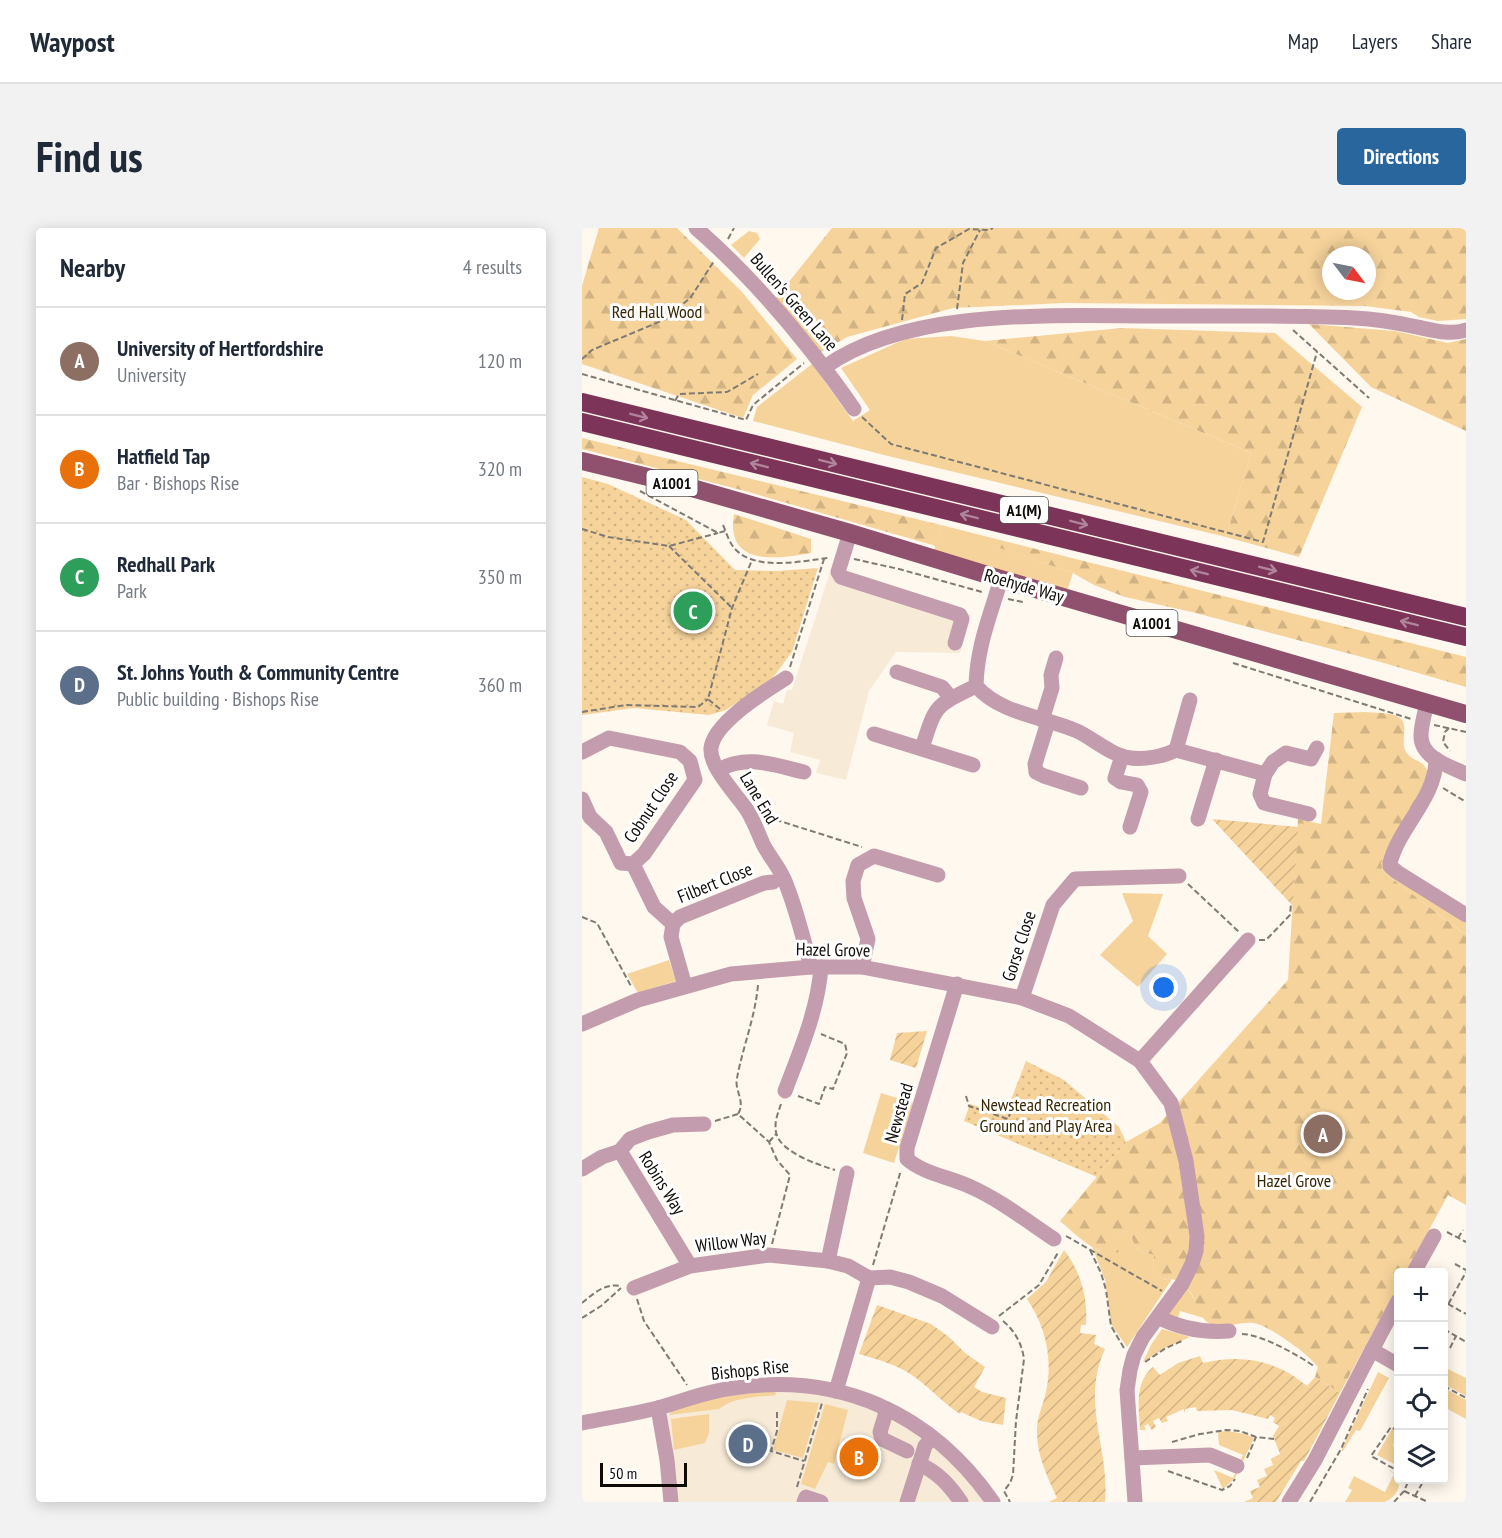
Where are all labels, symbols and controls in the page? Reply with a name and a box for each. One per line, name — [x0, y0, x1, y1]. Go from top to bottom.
text: Waypost — [30, 23, 115, 60]
text: Map — [1288, 28, 1319, 55]
text: Layers — [1352, 28, 1398, 55]
text: Share — [1431, 28, 1472, 55]
button: Directions — [1337, 128, 1466, 185]
text: Find us — [36, 129, 143, 184]
north arrow — [1322, 246, 1376, 300]
street label: Bullen's Green Lane — [746, 248, 843, 355]
text: Nearby — [60, 251, 125, 284]
text: 4 results — [463, 254, 522, 280]
park label: Red Hall Wood — [612, 300, 702, 323]
text: University of Hertfordshire — [117, 334, 324, 362]
text: A — [74, 348, 85, 374]
text: 120 m — [478, 348, 522, 374]
text: University — [117, 362, 186, 388]
one-way arrow — [629, 410, 648, 422]
text: Hatfield Tap — [117, 442, 210, 470]
text: B — [75, 456, 84, 482]
text: 320 m — [478, 456, 522, 482]
one-way arrow — [818, 457, 837, 469]
one-way arrow — [750, 459, 769, 471]
text: Bar · Bishops Rise — [117, 470, 239, 496]
road number: A1001 — [646, 470, 698, 496]
road number: A1(M) — [1000, 497, 1048, 523]
one-way arrow — [960, 510, 979, 522]
one-way arrow — [1069, 518, 1088, 529]
text: Redhall Park — [117, 550, 215, 578]
street label: Roehyde Way — [982, 563, 1067, 608]
one-way arrow — [1259, 563, 1278, 575]
text: C — [75, 564, 84, 590]
text: 350 m — [478, 564, 522, 590]
one-way arrow — [1190, 566, 1209, 578]
text: Park — [117, 578, 147, 604]
pin: C — [674, 588, 712, 634]
road number: A1001 — [1126, 610, 1178, 636]
one-way arrow — [1400, 616, 1419, 628]
text: St. Johns Youth & Community Centre — [117, 658, 399, 686]
text: D — [74, 672, 85, 698]
text: 360 m — [478, 672, 522, 698]
text: Public building · Bishops Rise — [117, 686, 319, 712]
street label: Cobnut Close — [618, 766, 683, 847]
street label: Lane End — [735, 767, 784, 828]
street label: Filbert Close — [674, 857, 756, 908]
street label: Gorse Close — [996, 908, 1041, 984]
street label: Hazel Grove — [796, 937, 870, 962]
your location — [1149, 973, 1178, 1002]
street label: Newstead — [879, 1080, 918, 1145]
park label: Newstead Recreation Ground and Play Area — [980, 1093, 1112, 1137]
pin: A — [1304, 1112, 1342, 1156]
street label: Robins Way — [634, 1147, 691, 1219]
park label: Hazel Grove — [1257, 1169, 1331, 1192]
street label: Willow Way — [694, 1226, 768, 1257]
map controls — [1394, 1268, 1448, 1484]
button: + — [1394, 1268, 1448, 1322]
button: − — [1394, 1322, 1448, 1376]
street label: Bishops Rise — [710, 1354, 790, 1385]
button: locate — [1394, 1376, 1448, 1430]
pin: D — [728, 1422, 768, 1466]
button: layers — [1394, 1430, 1448, 1484]
pin: B — [840, 1434, 878, 1480]
scale bar — [600, 1460, 687, 1488]
text: 50 m — [609, 1463, 637, 1483]

